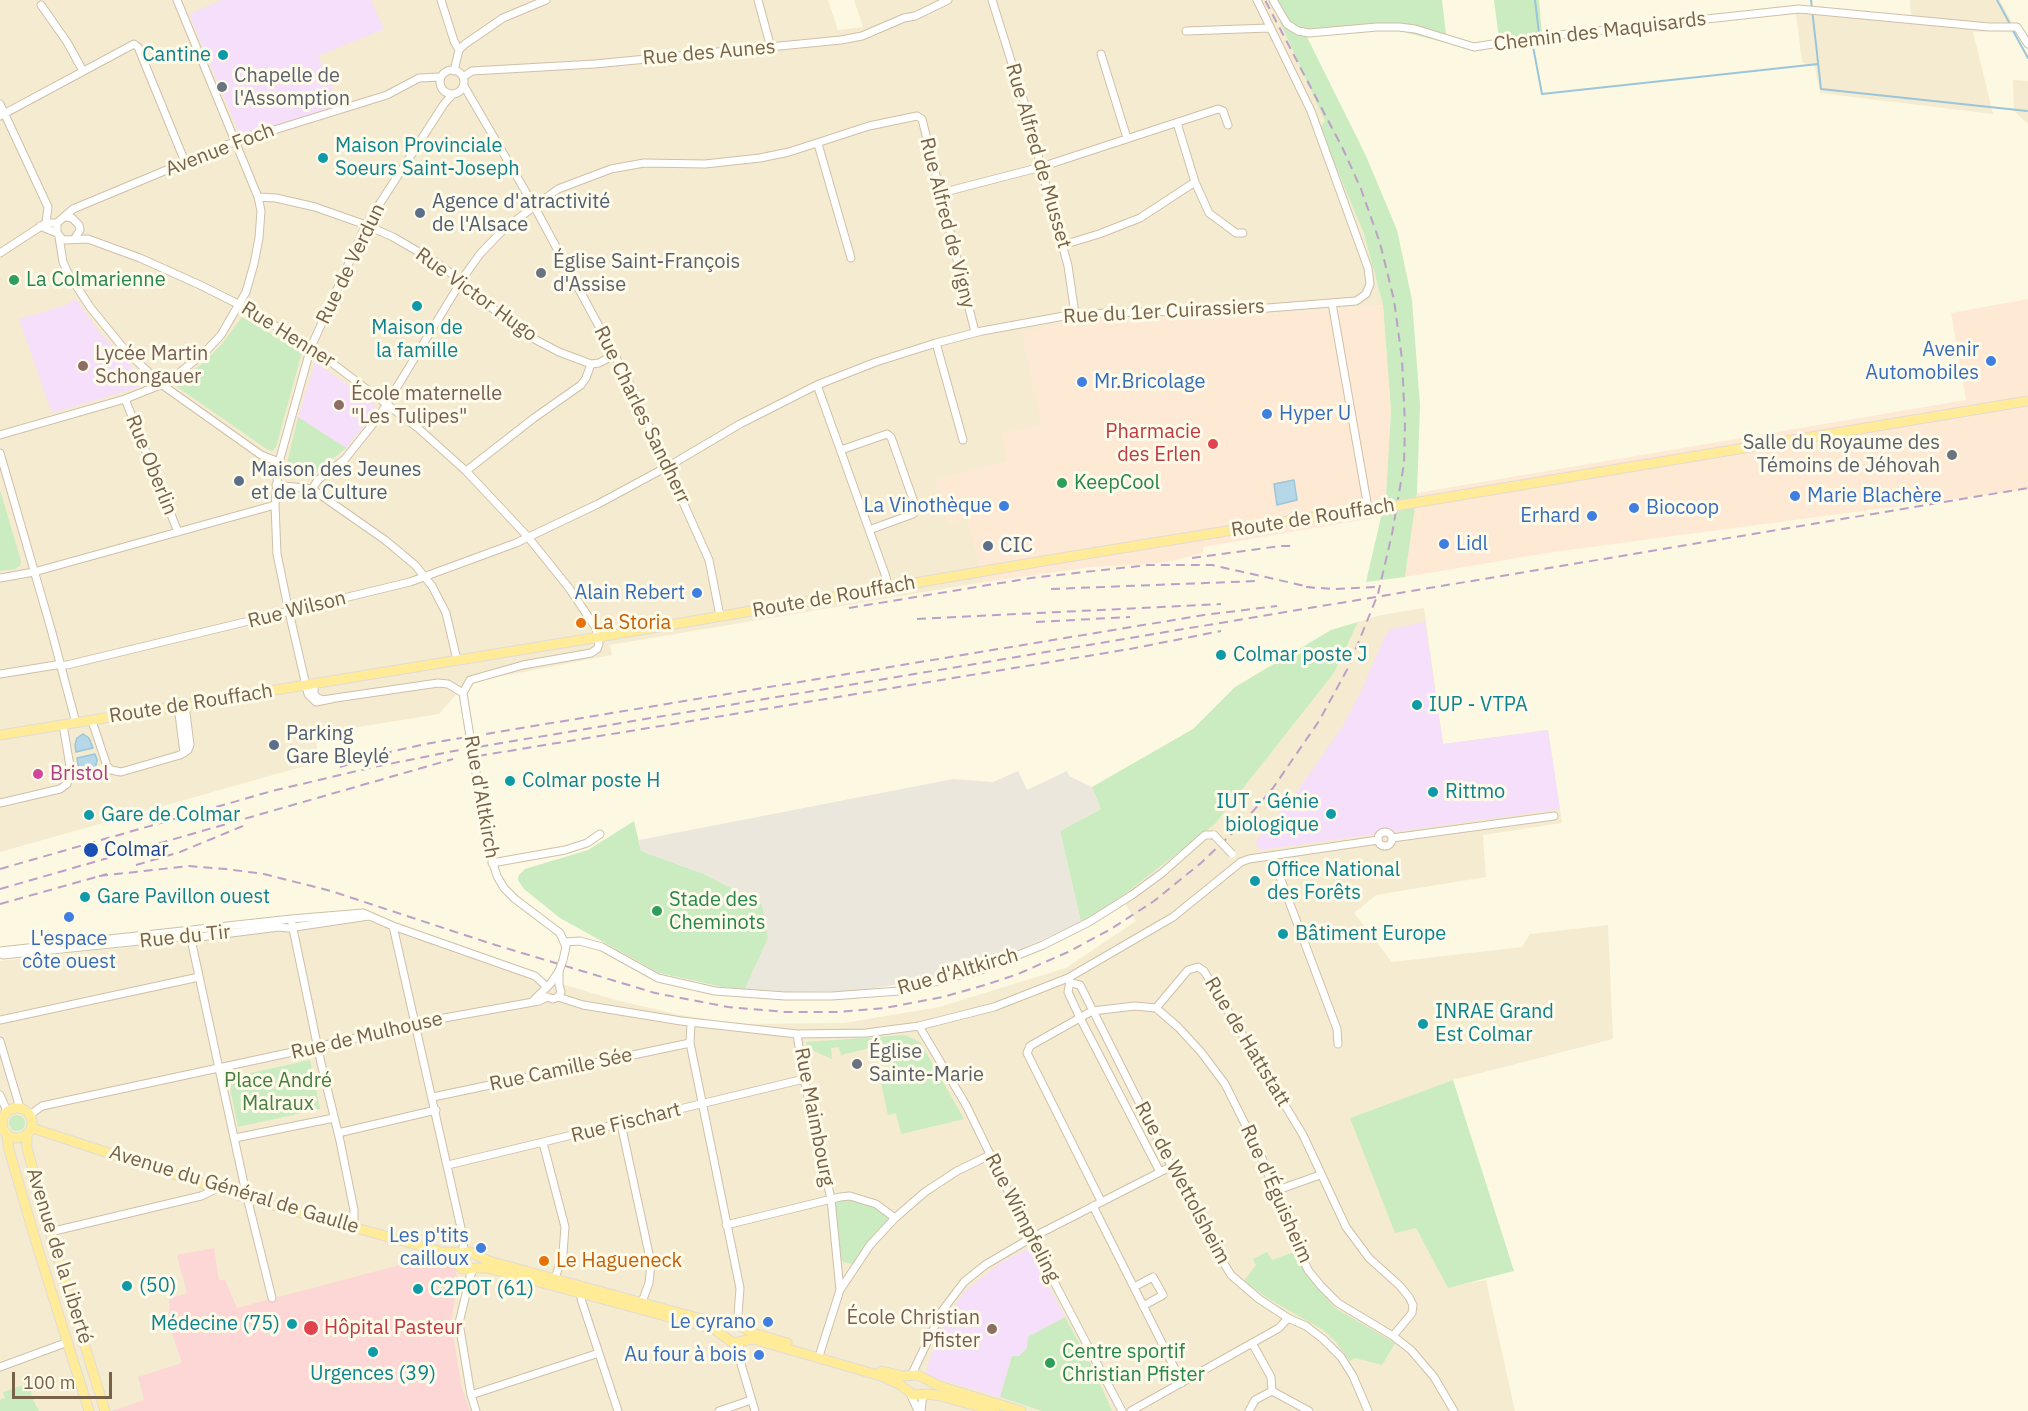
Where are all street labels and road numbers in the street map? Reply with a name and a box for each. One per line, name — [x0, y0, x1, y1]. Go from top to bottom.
street label: Chemin des Maquisards — [1492, 7, 1708, 57]
street label: Rue des Aunes — [642, 35, 776, 71]
street label: Rue Alfred de Musset — [1000, 61, 1076, 251]
street label: Avenue Foch — [162, 118, 278, 182]
street label: Rue Alfred de Vigny — [914, 135, 980, 311]
street label: Rue de Verdun — [311, 200, 391, 328]
street label: Rue Victor Hugo — [411, 243, 541, 347]
street label: Rue du 1er Cuirassiers — [1063, 295, 1265, 329]
street label: Rue Henner — [237, 297, 339, 373]
street label: Rue Charles Sandherr — [589, 322, 695, 508]
street label: Rue Oberlin — [120, 411, 182, 519]
street label: Route de Rouffach — [1230, 493, 1396, 543]
street label: Route de Rouffach — [751, 571, 917, 623]
street label: Rue Wilson — [245, 586, 349, 634]
street label: Route de Rouffach — [108, 679, 274, 729]
street label: Rue d'Altkirch — [458, 734, 504, 860]
street label: Rue du Tir — [138, 920, 232, 954]
street label: Rue d'Altkirch — [895, 943, 1021, 1001]
street label: Rue de Hattstatt — [1199, 973, 1295, 1111]
street label: Rue de Mulhouse — [289, 1007, 445, 1065]
street label: Rue Camille Sée — [487, 1043, 635, 1097]
street label: Rue Maimbourg — [789, 1046, 839, 1188]
street label: Rue Fischart — [569, 1098, 683, 1148]
street label: Rue de Wettolsheim — [1129, 1098, 1235, 1268]
street label: Rue d'Éguisheim — [1235, 1121, 1317, 1267]
street label: Avenue du Général de Gaulle — [106, 1141, 362, 1239]
street label: Rue Wimpfeling — [979, 1150, 1065, 1286]
street label: Avenue de la Liberté — [21, 1165, 97, 1347]

